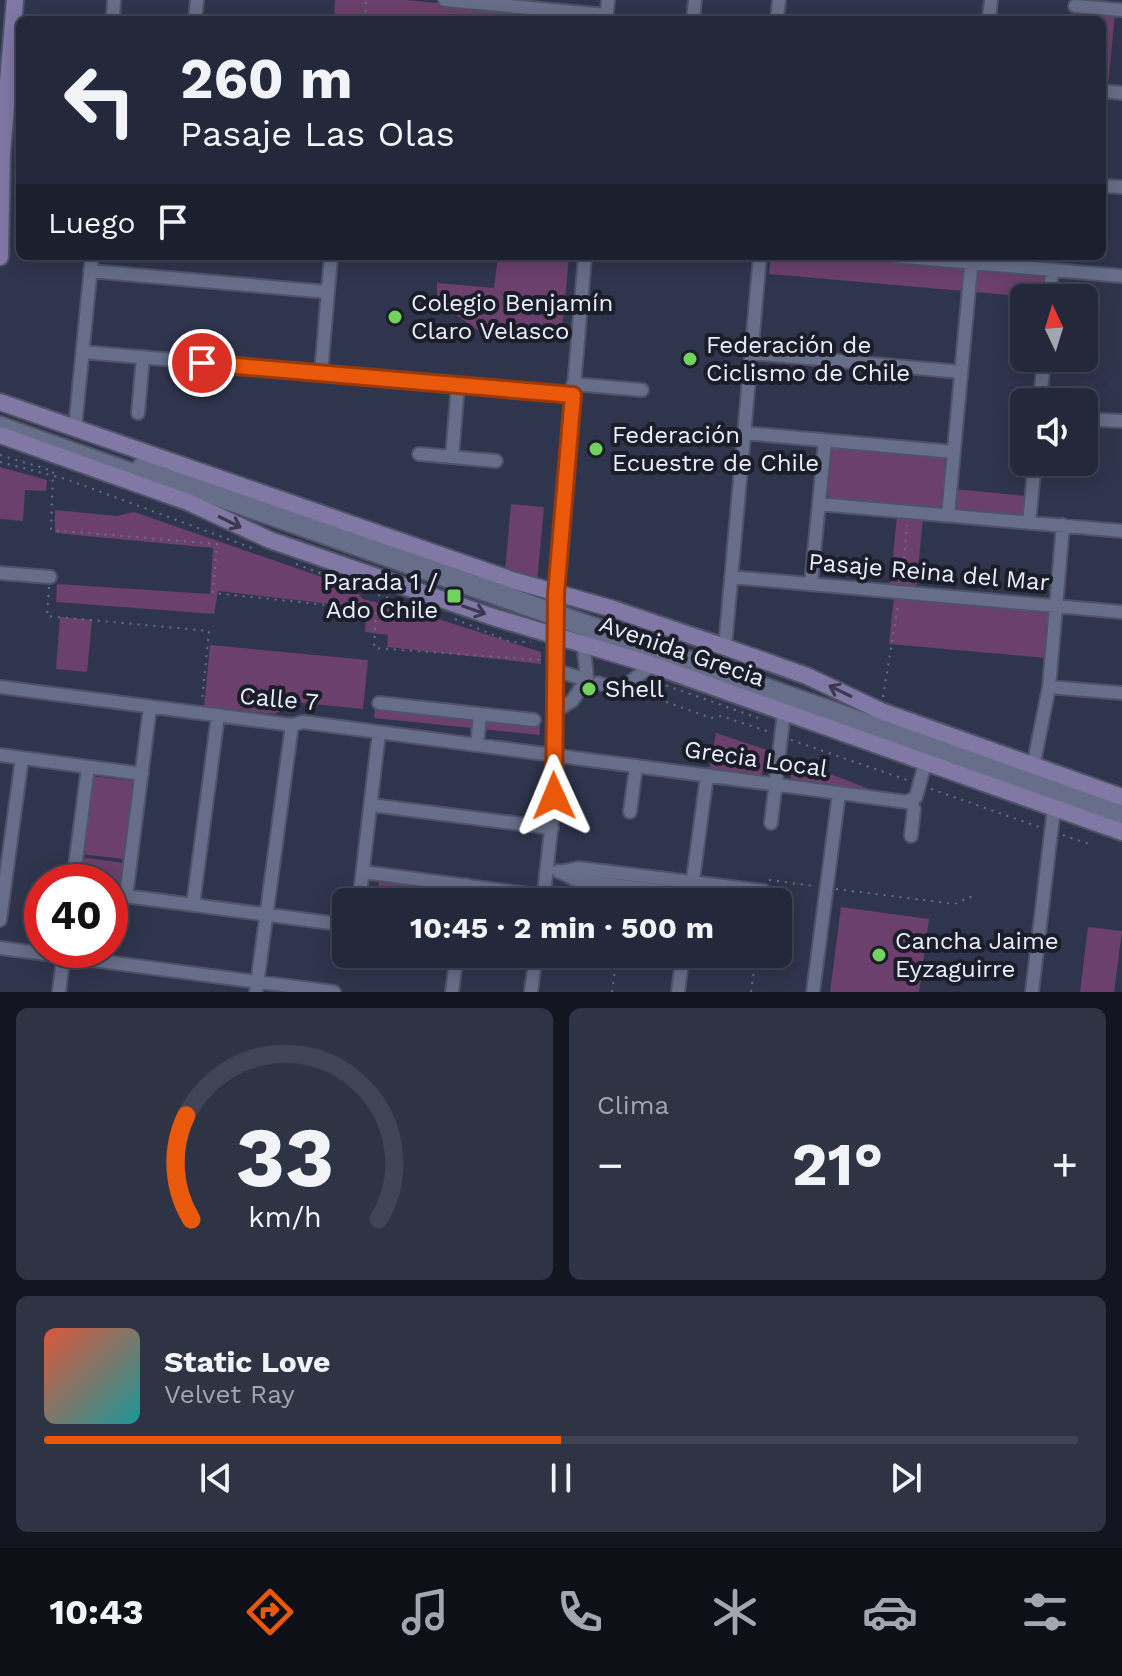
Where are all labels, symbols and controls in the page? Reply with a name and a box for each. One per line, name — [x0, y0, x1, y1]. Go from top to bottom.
text: 260 m — [180, 46, 353, 112]
icon: left — [48, 48, 152, 152]
text: Pasaje Las Olas — [180, 113, 455, 155]
icon: arrive — [151, 200, 195, 244]
text: Luego — [48, 205, 135, 240]
north arrow — [1010, 284, 1098, 372]
map controls — [1010, 284, 1098, 476]
place label: Colegio Benjamín Claro Velasco — [411, 289, 613, 345]
marker: Colegio Benjamín Claro Velasco — [386, 308, 404, 326]
pin — [168, 329, 236, 397]
place label: Federación de Ciclismo de Chile — [706, 331, 910, 387]
icon: arrive — [180, 341, 224, 385]
marker: Federación de Ciclismo de Chile — [681, 350, 699, 368]
button: sound — [1010, 388, 1098, 476]
place label: Federación Ecuestre de Chile — [612, 421, 819, 477]
marker: Federación Ecuestre de Chile — [587, 440, 605, 458]
one-way arrow — [217, 515, 241, 530]
street label: Pasaje Reina del Mar — [807, 548, 1051, 597]
place label: Parada 1 / Ado Chile — [323, 568, 438, 624]
marker: Parada 1 / Ado Chile — [445, 587, 463, 605]
one-way arrow — [461, 604, 486, 619]
street label: Avenida Grecia — [596, 610, 768, 692]
place label: Shell — [605, 675, 664, 703]
marker: Shell — [580, 680, 598, 698]
street label: Calle 7 — [238, 682, 320, 716]
one-way arrow — [828, 683, 852, 698]
street label: Grecia Local — [683, 735, 830, 783]
position arrow — [512, 754, 596, 838]
speed limit sign: 40 — [24, 864, 128, 968]
text: 10:45 · 2 min · 500 m — [410, 910, 714, 945]
place label: Cancha Jaime Eyzaguirre — [895, 927, 1059, 983]
marker: Cancha Jaime Eyzaguirre — [870, 946, 888, 964]
text: Clima — [597, 1090, 669, 1120]
text: 33 — [235, 1109, 334, 1206]
text: 21° — [792, 1129, 883, 1200]
text: − — [597, 1139, 624, 1191]
text: + — [1051, 1139, 1078, 1191]
text: km/h — [248, 1200, 321, 1234]
text: Static Love — [164, 1344, 330, 1379]
text: Velvet Ray — [164, 1379, 295, 1409]
icon: previous — [194, 1456, 238, 1500]
icon: pause — [539, 1456, 583, 1500]
icon: next — [884, 1456, 928, 1500]
icon: directions — [242, 1584, 298, 1640]
icon: music — [397, 1584, 453, 1640]
icon: phone — [552, 1584, 608, 1640]
icon: climate — [707, 1584, 763, 1640]
icon: car — [862, 1584, 918, 1640]
icon: filters — [1017, 1584, 1073, 1640]
text: 10:43 — [49, 1591, 144, 1633]

